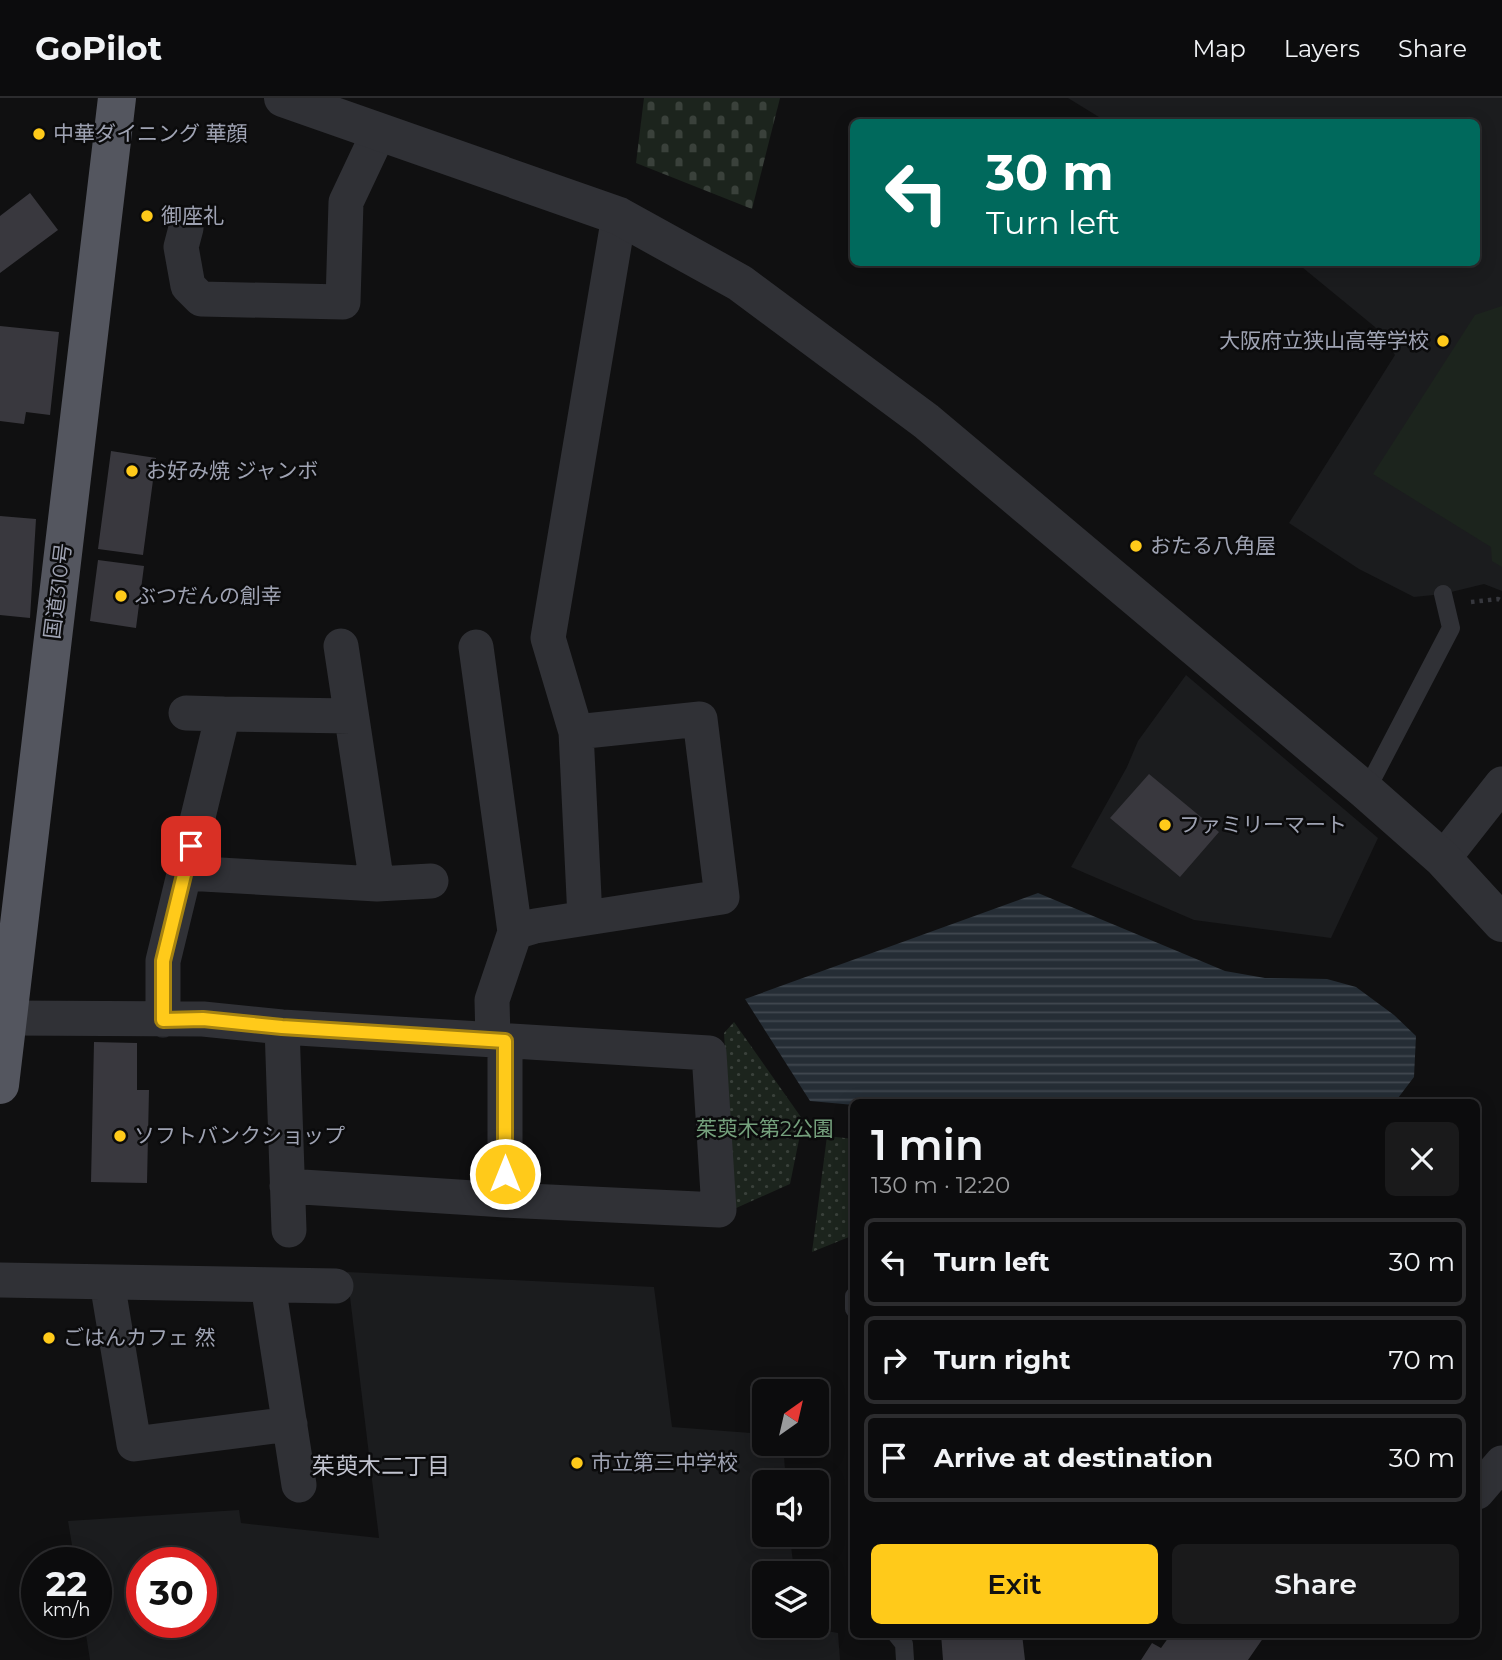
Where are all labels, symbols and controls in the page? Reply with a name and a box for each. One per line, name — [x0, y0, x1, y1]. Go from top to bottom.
text: GoPilot — [35, 28, 162, 68]
text: Map — [1192, 34, 1246, 63]
text: Layers — [1284, 34, 1360, 63]
text: Share — [1398, 34, 1467, 63]
place label: 中華ダイニング 華顔 — [53, 121, 248, 146]
marker: 中華ダイニング 華顔 — [31, 126, 47, 142]
text: 30 m — [986, 143, 1114, 202]
icon: left — [871, 147, 962, 238]
place label: 御座礼 — [161, 203, 224, 228]
text: Turn left — [986, 203, 1120, 242]
marker: 御座礼 — [139, 208, 155, 224]
place label: 大阪府立狭山高等学校 — [1219, 328, 1429, 353]
marker: 大阪府立狭山高等学校 — [1435, 333, 1451, 349]
place label: お好み焼 ジャンボ — [146, 458, 318, 483]
marker: お好み焼 ジャンボ — [124, 463, 140, 479]
place label: おたる八角屋 — [1150, 533, 1276, 558]
marker: おたる八角屋 — [1128, 538, 1144, 554]
street label: 国道310号 — [39, 542, 76, 640]
place label: ぶつだんの創幸 — [135, 583, 282, 608]
marker: ぶつだんの創幸 — [113, 588, 129, 604]
place label: ファミリーマート — [1179, 812, 1347, 837]
pin — [161, 816, 221, 876]
marker: ファミリーマート — [1157, 817, 1173, 833]
icon: arrive — [172, 827, 210, 865]
park label: 茱萸木第2公園 — [696, 1116, 834, 1141]
text: 1 min — [871, 1119, 984, 1171]
button: close — [1385, 1122, 1459, 1196]
place label: ソフトバンクショップ — [134, 1123, 345, 1148]
marker: ソフトバンクショップ — [112, 1128, 128, 1144]
position arrow — [468, 1137, 542, 1211]
text: 130 m · 12:20 — [871, 1171, 1010, 1199]
icon: left — [875, 1243, 913, 1281]
text: Turn left — [934, 1246, 1050, 1278]
text: 30 m — [1389, 1246, 1455, 1278]
place label: ごはんカフェ 然 — [63, 1325, 216, 1350]
marker: ごはんカフェ 然 — [41, 1330, 57, 1346]
icon: right — [875, 1341, 913, 1379]
text: Turn right — [934, 1344, 1070, 1376]
text: 70 m — [1389, 1344, 1455, 1376]
north arrow — [752, 1379, 830, 1456]
map controls — [752, 1379, 829, 1638]
icon: arrive — [875, 1439, 913, 1477]
text: Arrive at destination — [934, 1442, 1213, 1474]
text: 30 m — [1389, 1442, 1455, 1474]
place label: 市立第三中学校 — [591, 1450, 738, 1475]
district label: 茱萸木二丁目 — [312, 1452, 450, 1480]
marker: 市立第三中学校 — [569, 1455, 585, 1471]
button: sound — [752, 1470, 829, 1547]
button: Exit — [871, 1544, 1158, 1624]
button: Share — [1172, 1544, 1459, 1624]
speed limit sign: 30 — [126, 1547, 217, 1638]
button: layers — [752, 1561, 829, 1638]
text: 22 — [46, 1562, 87, 1605]
text: km/h — [42, 1599, 91, 1621]

